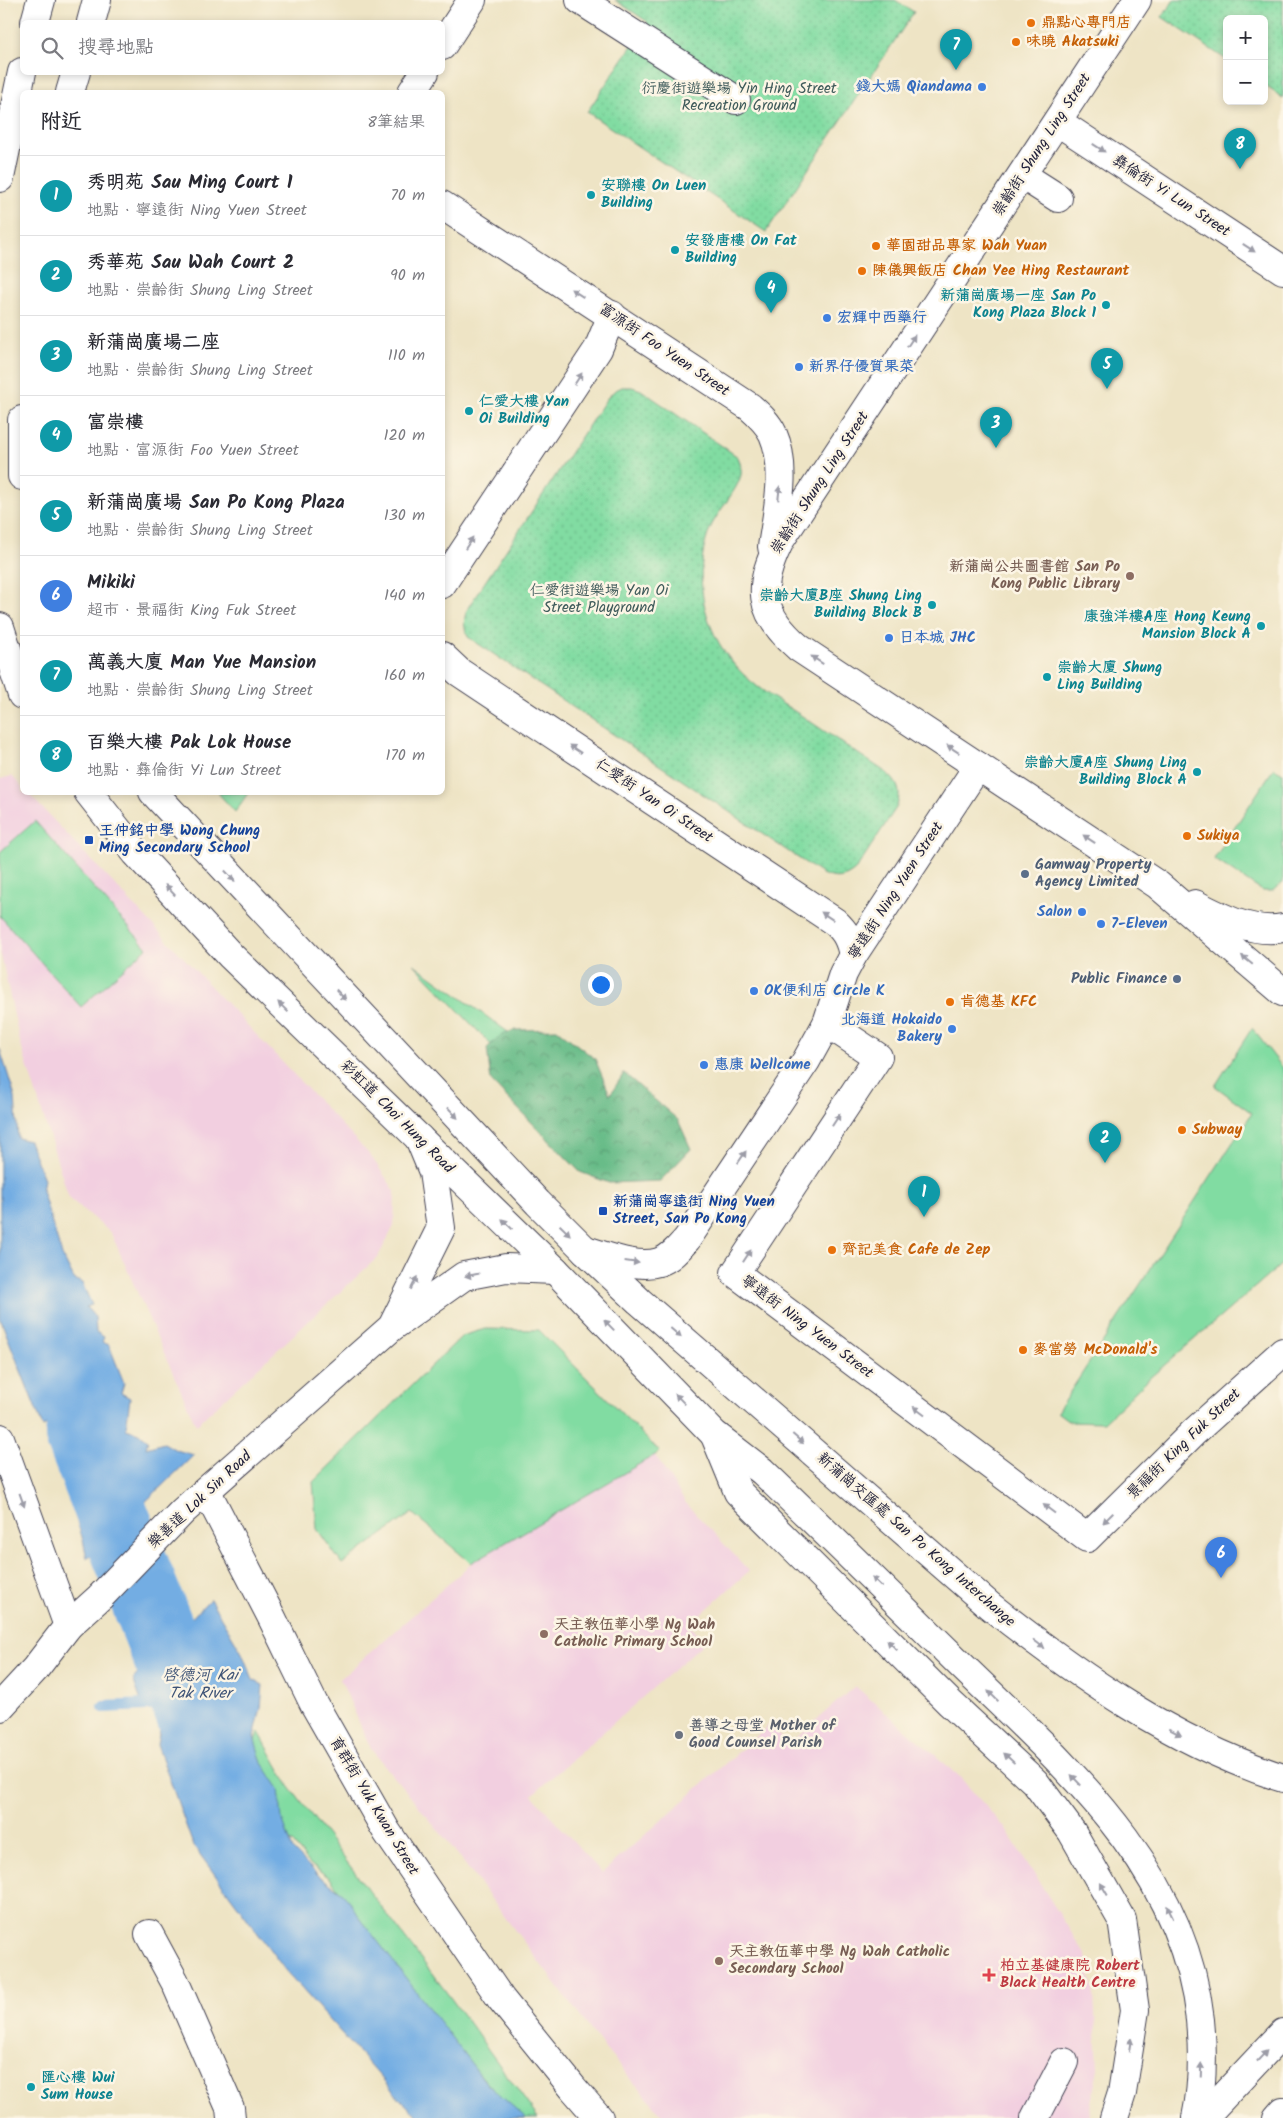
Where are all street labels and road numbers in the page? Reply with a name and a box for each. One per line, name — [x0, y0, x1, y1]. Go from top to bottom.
street label: 崇齡街 Shung Ling Street — [987, 69, 1097, 221]
street label: 彝倫街 Yi Lun Street — [1107, 149, 1235, 243]
street label: 富源街 Foo Yuen Street — [594, 297, 734, 403]
street label: 崇齡街 Shung Ling Street — [765, 407, 875, 559]
street label: 仁愛街 Yan Oi Street — [590, 753, 718, 850]
street label: 寧遠街 Ning Yuen Street — [842, 817, 950, 965]
street label: 彩虹道 Choi Hung Road — [334, 1054, 460, 1180]
street label: 寧遠街 Ning Yuen Street — [736, 1269, 878, 1385]
street label: 景福街 King Fuk Street — [1121, 1383, 1247, 1505]
street label: 樂善道 Lok Sin Road — [143, 1445, 258, 1555]
street label: 新蒲崗交匯處 San Po Kong Interchange — [811, 1447, 1021, 1633]
street label: 育群街 Yuk Kwan Street — [323, 1732, 425, 1880]

